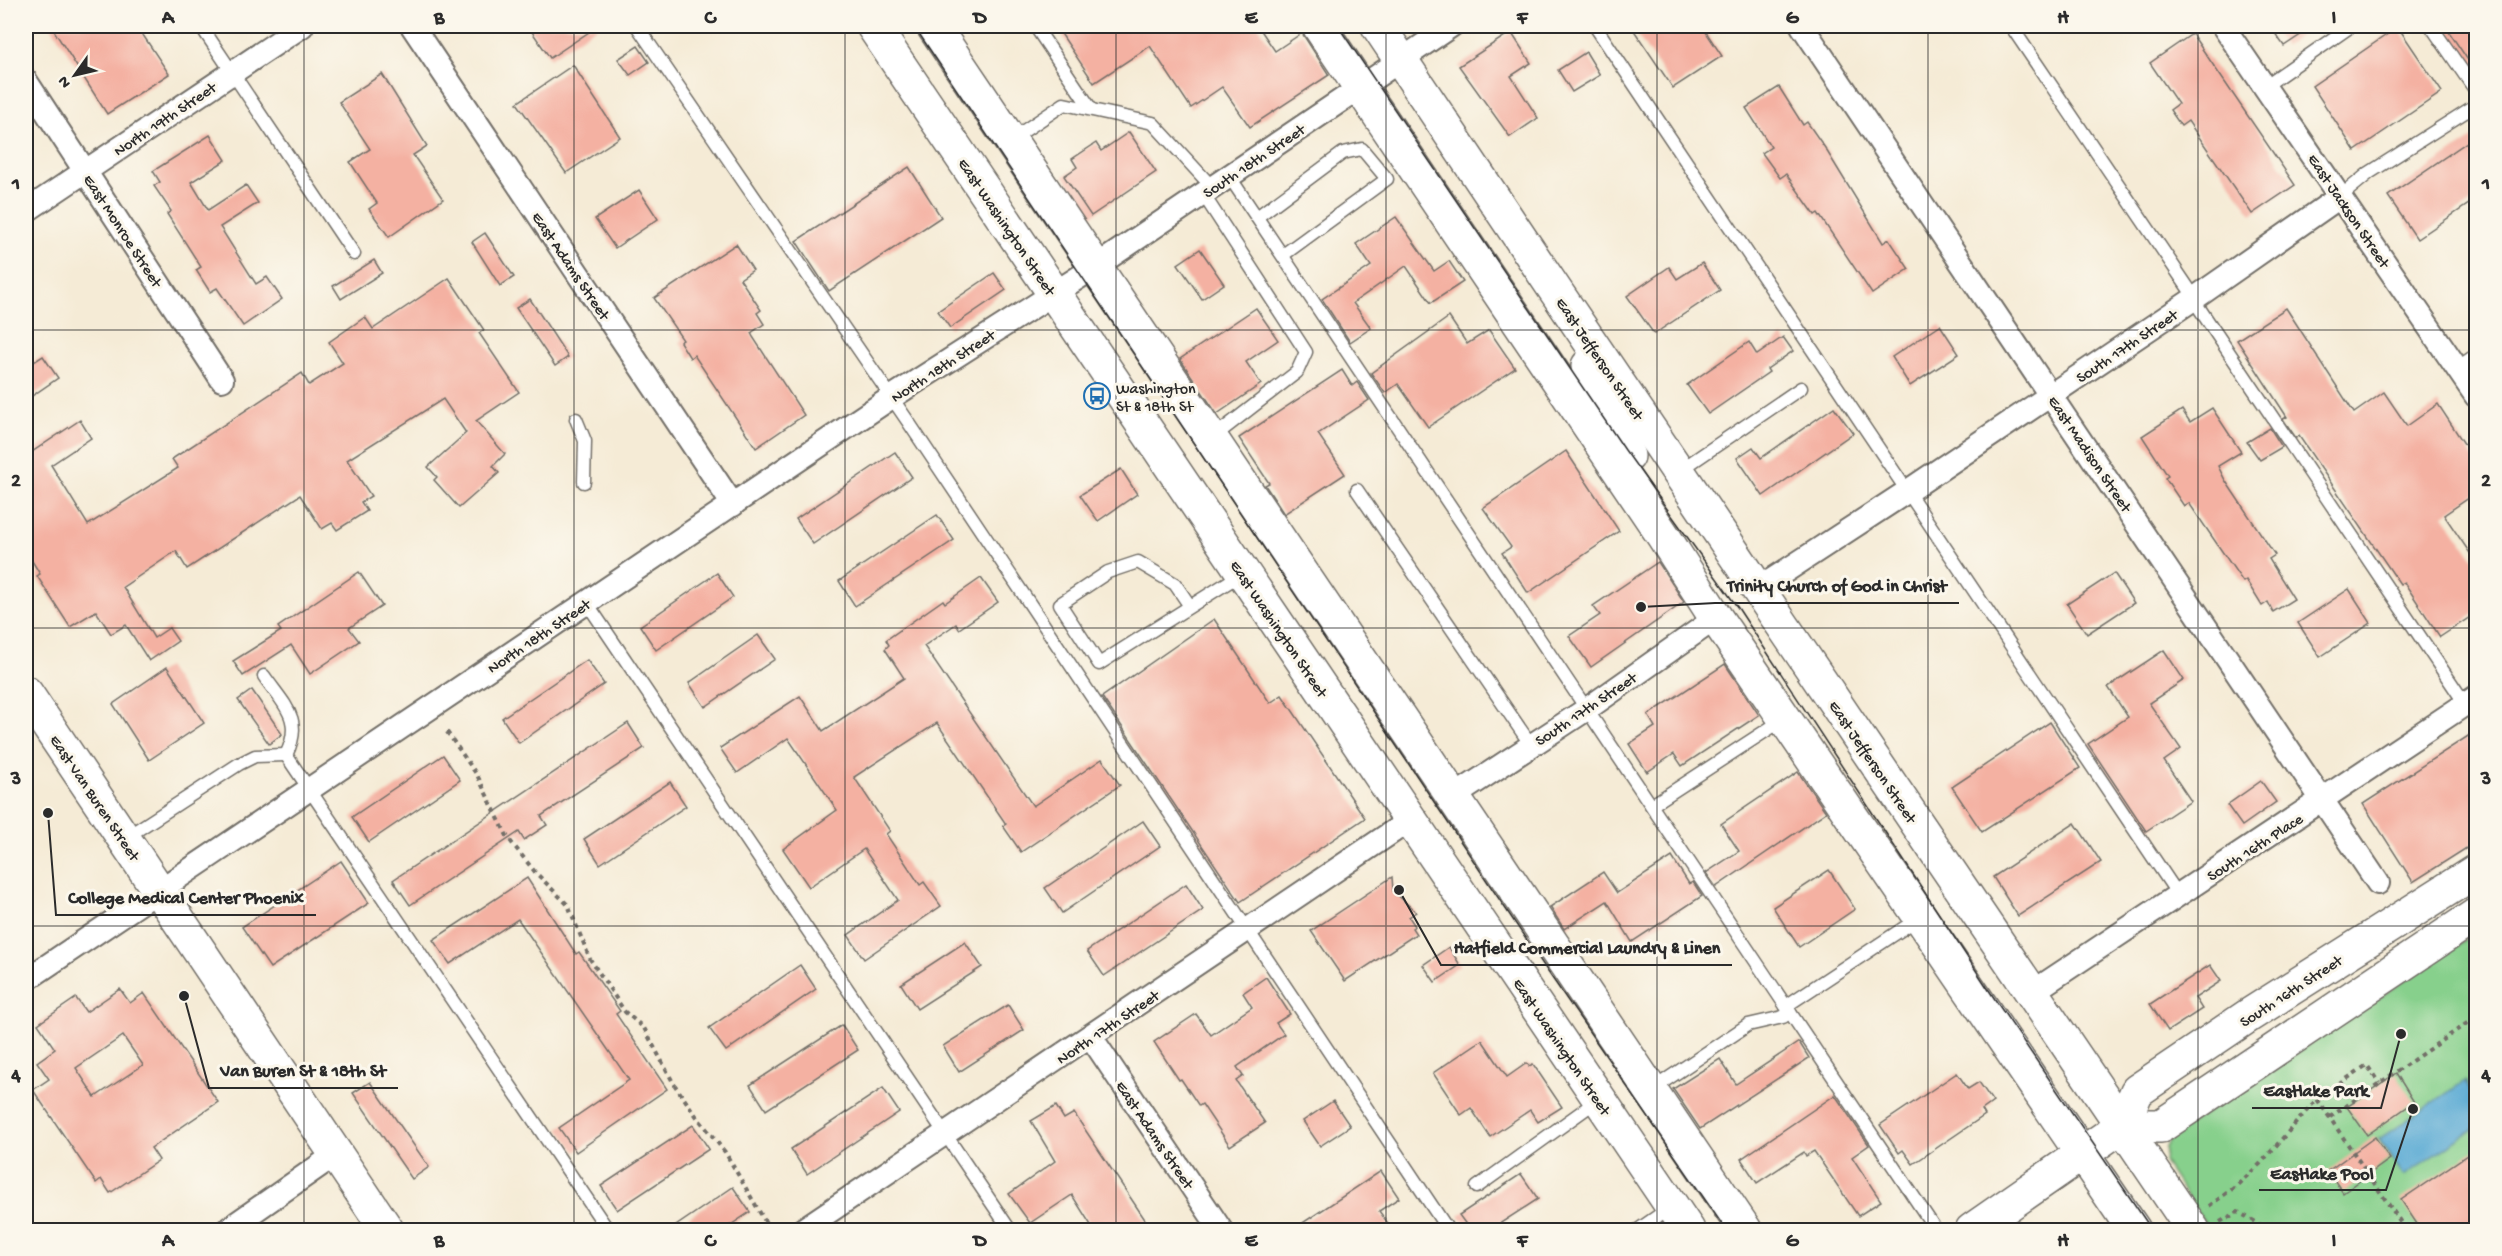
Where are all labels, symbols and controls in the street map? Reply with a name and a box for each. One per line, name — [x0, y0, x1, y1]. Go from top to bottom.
text: A — [161, 8, 176, 31]
text: B — [433, 8, 445, 31]
text: C — [704, 8, 718, 31]
text: D — [971, 8, 987, 31]
text: E — [1245, 8, 1259, 31]
text: F — [1516, 8, 1529, 31]
text: G — [1786, 8, 1800, 31]
text: H — [2057, 8, 2069, 31]
text: I — [2332, 8, 2337, 31]
north arrow — [45, 45, 105, 105]
text: N — [54, 71, 76, 91]
street label: North 19th Street — [111, 79, 222, 162]
street label: South 18th Street — [1200, 121, 1311, 204]
street label: East Jackson Street — [2302, 151, 2393, 274]
street label: East Washington Street — [952, 156, 1059, 301]
street label: East Monroe Street — [77, 172, 165, 293]
text: 1 — [11, 174, 20, 197]
text: 1 — [2481, 174, 2490, 197]
street label: East Adams Street — [526, 209, 613, 326]
street label: East Jefferson Street — [1550, 295, 1647, 426]
street label: South 17th Street — [2074, 306, 2184, 389]
street label: North 18th Street — [888, 326, 1001, 409]
bus stop icon: Washington St & 18th St — [1082, 381, 1112, 411]
place label: Washington St & 18th St — [1116, 381, 1196, 418]
street label: East Madison Street — [2042, 393, 2135, 518]
text: 2 — [11, 471, 21, 494]
text: 2 — [2481, 471, 2491, 494]
street label: East Washington Street — [1224, 558, 1331, 703]
callout: Trinity Church of God in Christ — [1715, 567, 1959, 603]
text: Trinity Church of God in Christ — [1725, 577, 1948, 598]
street label: North 18th Street — [485, 596, 596, 679]
street label: South 17th Street — [1533, 669, 1643, 752]
street label: East Jefferson Street — [1823, 698, 1920, 829]
street label: East Van Buren Street — [44, 732, 143, 867]
text: 3 — [10, 769, 21, 792]
text: 3 — [2480, 769, 2491, 792]
street label: South 16th Place — [2204, 810, 2308, 887]
callout: College Medical Center Phoenix — [56, 879, 316, 915]
text: College Medical Center Phoenix — [67, 889, 304, 910]
callout: Hatfield Commercial Laundry & Linen — [1441, 929, 1732, 965]
text: Hatfield Commercial Laundry & Linen — [1454, 939, 1721, 960]
street label: South 16th Street — [2237, 952, 2348, 1033]
street label: East Washington Street — [1507, 976, 1614, 1121]
street label: North 17th Street — [1054, 987, 1165, 1070]
callout: Van Buren St & 18th St — [209, 1052, 398, 1088]
text: Van Buren St & 18th St — [219, 1062, 387, 1083]
text: 4 — [10, 1066, 21, 1089]
text: 4 — [2480, 1066, 2491, 1089]
callout: Eastlake Park — [2252, 1072, 2381, 1108]
street label: East Adams Street — [1110, 1078, 1197, 1195]
text: Eastlake Park — [2263, 1082, 2370, 1103]
callout: Eastlake Pool — [2259, 1154, 2386, 1190]
text: Eastlake Pool — [2270, 1165, 2374, 1186]
text: A — [161, 1231, 176, 1254]
text: B — [433, 1231, 445, 1254]
text: C — [704, 1231, 718, 1254]
text: D — [971, 1231, 987, 1254]
text: E — [1245, 1231, 1259, 1254]
text: F — [1516, 1231, 1529, 1254]
text: G — [1786, 1231, 1800, 1254]
text: H — [2057, 1231, 2069, 1254]
text: I — [2332, 1231, 2337, 1254]

